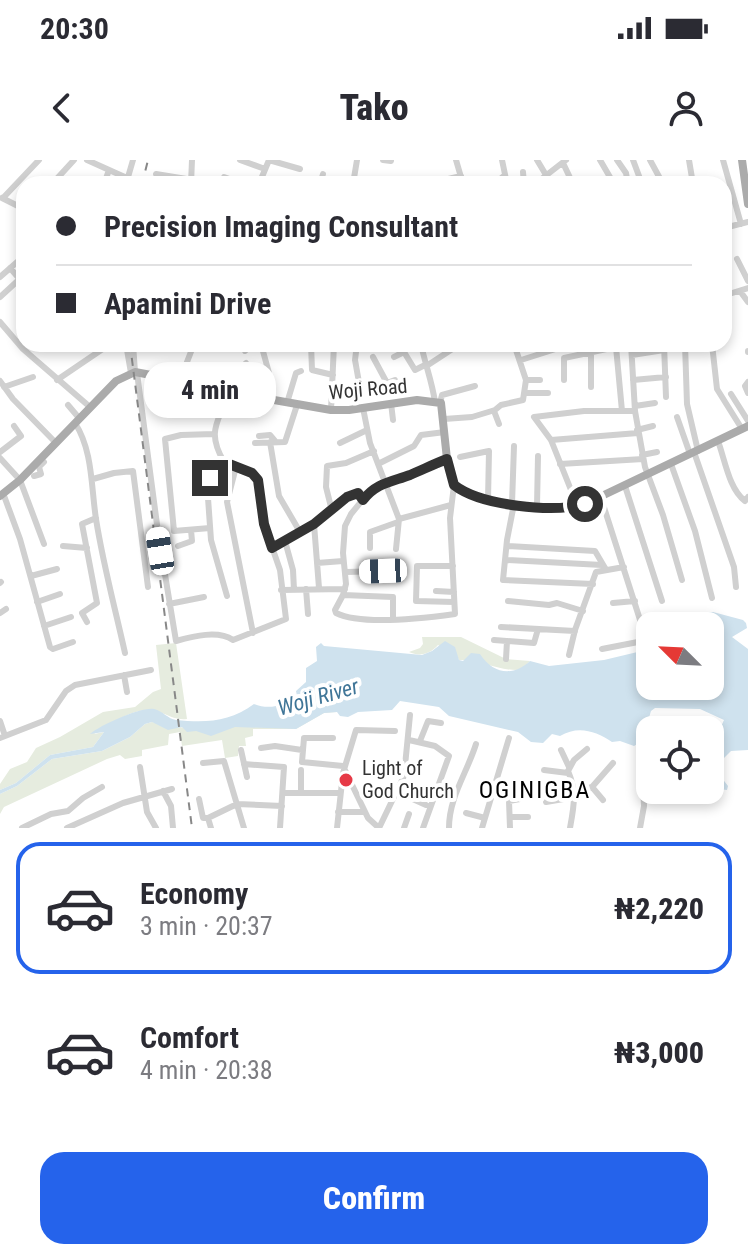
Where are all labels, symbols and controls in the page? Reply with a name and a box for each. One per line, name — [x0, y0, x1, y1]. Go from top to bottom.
text: 20:30 — [40, 11, 109, 46]
icon: back — [40, 86, 84, 130]
icon: person — [664, 86, 708, 130]
text: Tako — [340, 87, 408, 129]
text: Precision Imaging Consultant — [104, 209, 458, 244]
text: Apamini Drive — [104, 286, 271, 321]
callout: 4 min — [144, 362, 276, 418]
street label: Woji Road — [328, 374, 408, 404]
text: 4 min — [181, 375, 239, 405]
route end — [192, 460, 228, 496]
route start — [567, 486, 603, 522]
car — [144, 525, 176, 577]
car — [359, 558, 407, 584]
north arrow — [636, 612, 724, 700]
map controls — [636, 612, 724, 804]
water label: Woji River — [275, 673, 362, 720]
button: locate — [636, 716, 724, 804]
place label: Light of God Church — [362, 756, 454, 803]
marker: Light of God Church — [337, 771, 355, 789]
district label: OGINIGBA — [479, 776, 591, 804]
icon: car — [44, 872, 116, 944]
text: Economy — [140, 876, 248, 911]
text: ₦2,220 — [614, 891, 704, 926]
text: 3 min · 20:37 — [140, 911, 273, 941]
icon: car — [44, 1016, 116, 1088]
text: Comfort — [140, 1020, 239, 1055]
text: ₦3,000 — [614, 1035, 704, 1070]
text: 4 min · 20:38 — [140, 1055, 273, 1085]
button: Confirm — [40, 1152, 708, 1244]

